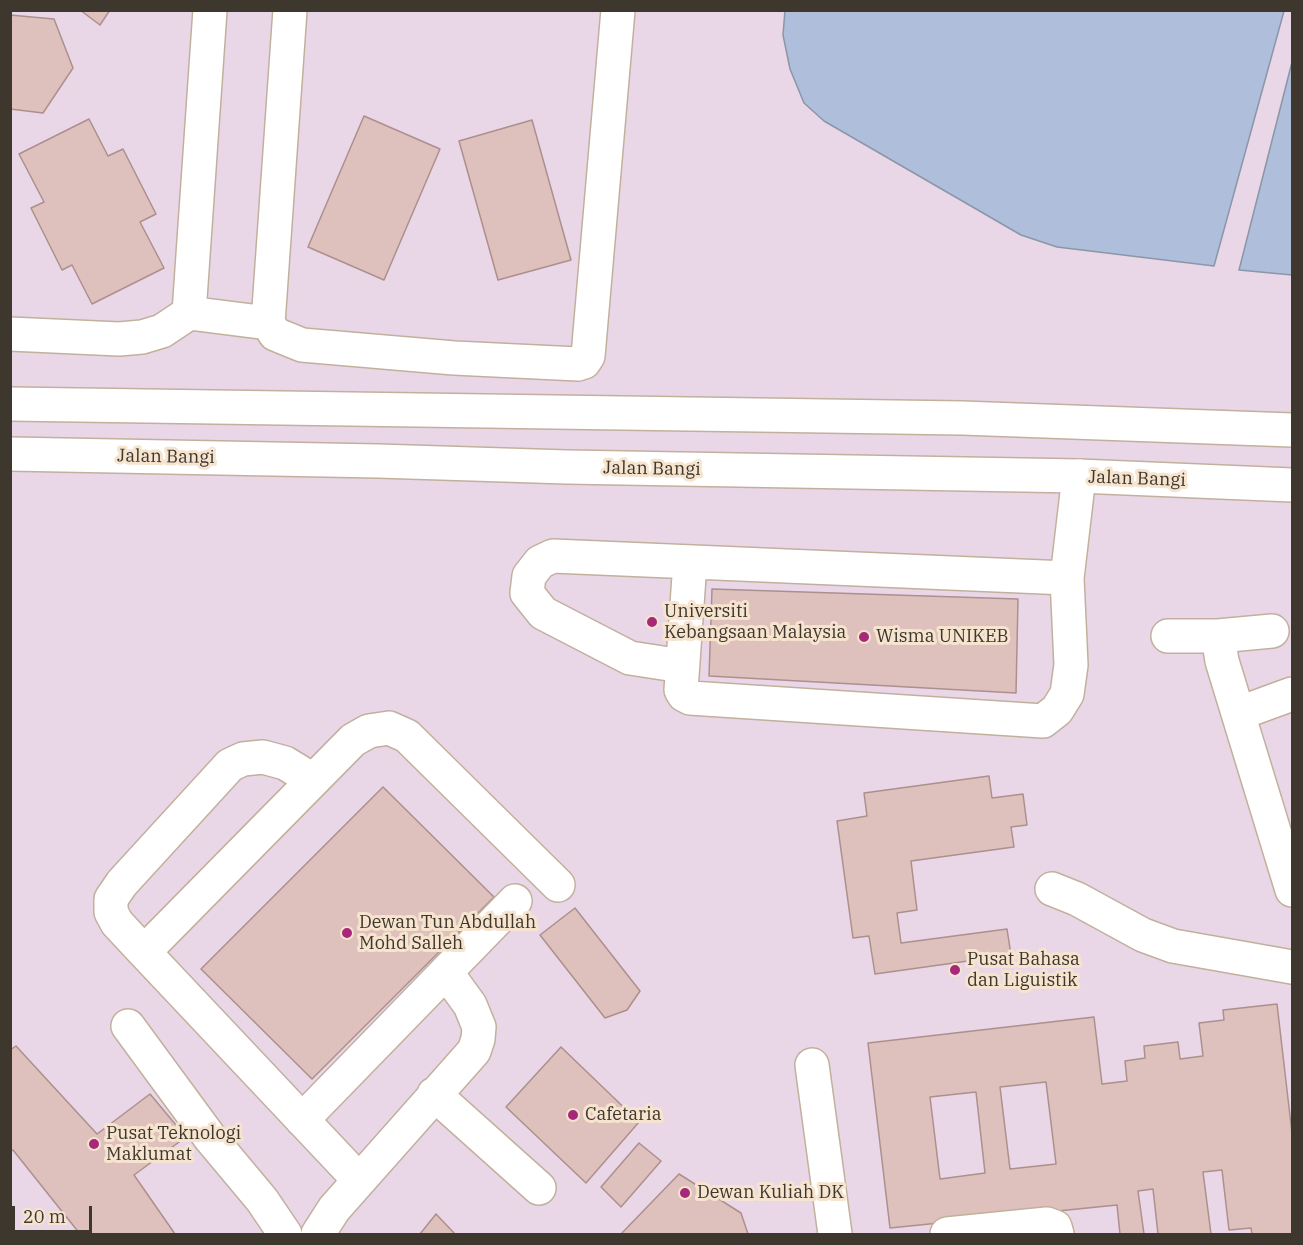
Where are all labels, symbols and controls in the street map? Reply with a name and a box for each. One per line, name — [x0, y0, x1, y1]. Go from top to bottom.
street label: Jalan Bangi — [117, 445, 215, 469]
street label: Jalan Bangi — [603, 457, 701, 481]
street label: Jalan Bangi — [1088, 467, 1186, 491]
place label: Universiti Kebangsaan Malaysia — [664, 601, 846, 644]
marker: Universiti Kebangsaan Malaysia — [645, 615, 659, 629]
place label: Wisma UNIKEB — [876, 626, 1009, 648]
marker: Wisma UNIKEB — [857, 630, 871, 644]
place label: Dewan Tun Abdullah Mohd Salleh — [359, 912, 536, 954]
marker: Dewan Tun Abdullah Mohd Salleh — [340, 926, 354, 940]
place label: Pusat Bahasa dan Liguistik — [967, 949, 1080, 992]
marker: Pusat Bahasa dan Liguistik — [948, 963, 962, 977]
place label: Cafetaria — [585, 1104, 662, 1126]
marker: Cafetaria — [566, 1108, 580, 1122]
place label: Pusat Teknologi Maklumat — [106, 1123, 241, 1166]
marker: Pusat Teknologi Maklumat — [87, 1137, 101, 1151]
place label: Dewan Kuliah DK — [697, 1182, 844, 1204]
marker: Dewan Kuliah DK — [678, 1186, 692, 1200]
scale bar — [15, 1194, 94, 1232]
text: 20 m — [23, 1205, 66, 1228]

